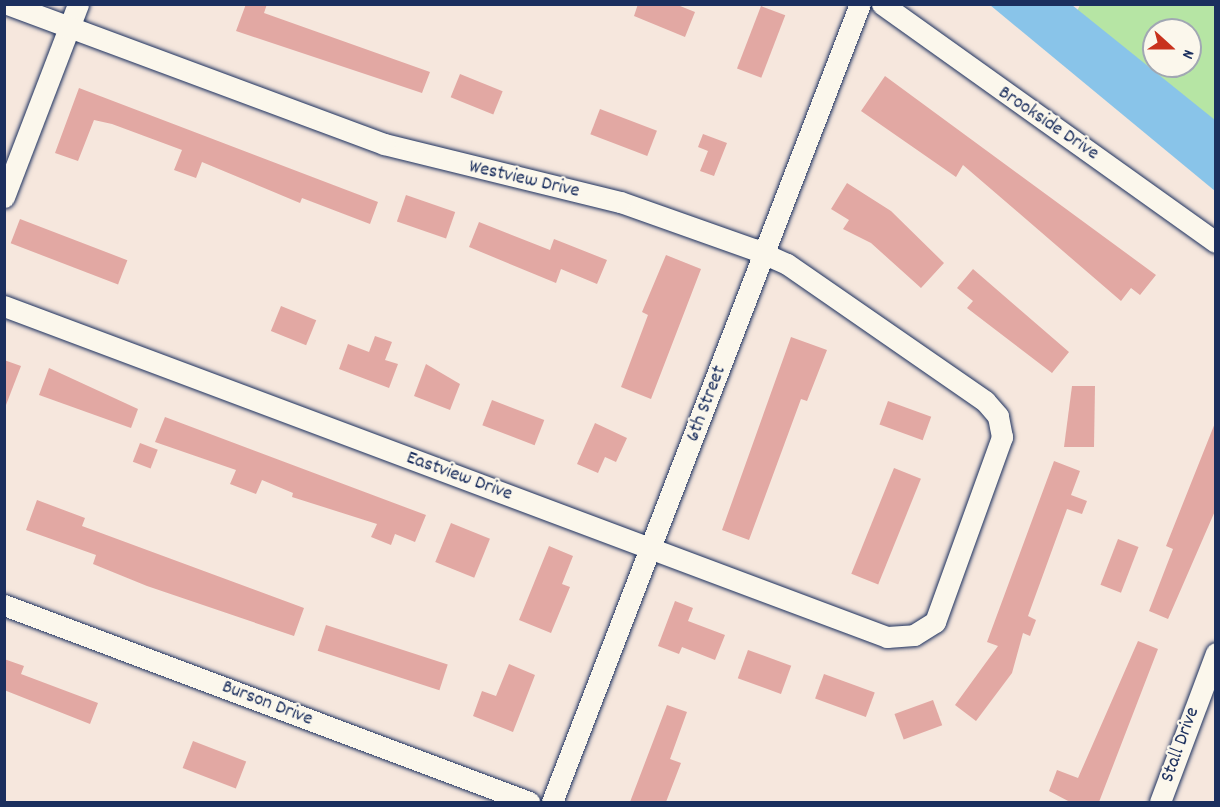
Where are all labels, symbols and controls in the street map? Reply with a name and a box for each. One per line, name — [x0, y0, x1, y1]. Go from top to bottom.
north arrow — [1142, 18, 1202, 78]
text: N — [1175, 46, 1200, 62]
street label: Brookside Drive — [993, 82, 1103, 166]
street label: Westview Drive — [466, 156, 582, 204]
street label: 6th Street — [682, 363, 732, 445]
street label: Eastview Drive — [403, 447, 515, 507]
street label: Burson Drive — [218, 676, 316, 732]
street label: Stall Drive — [1156, 704, 1206, 786]

